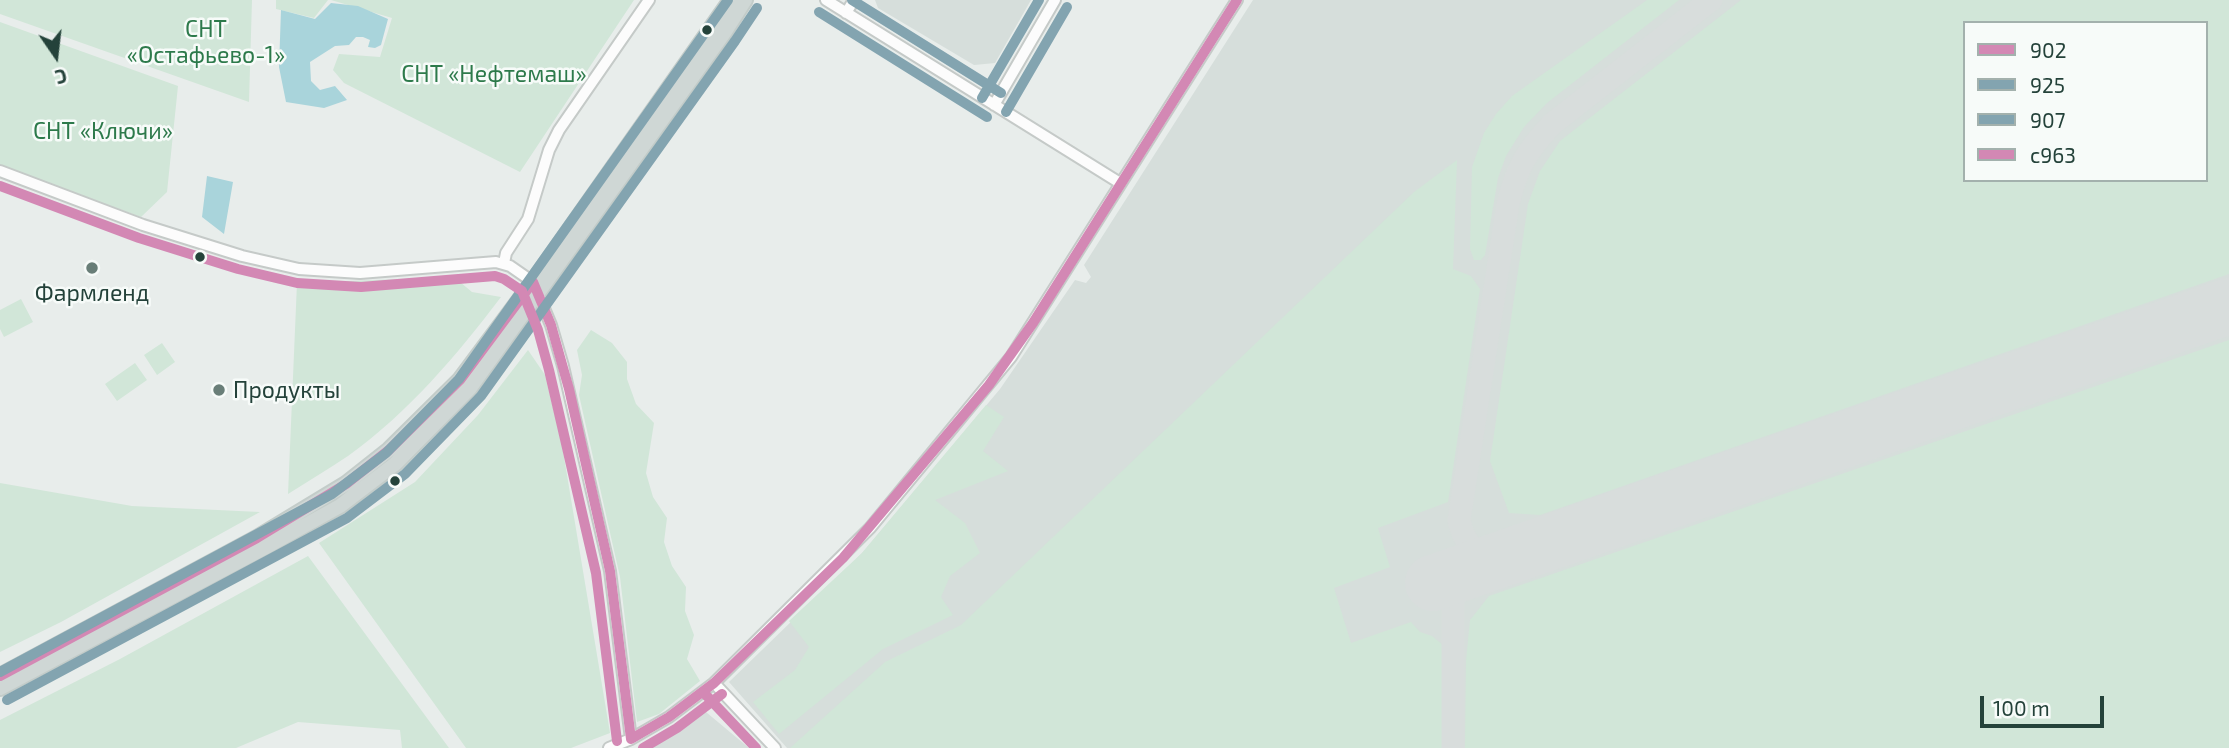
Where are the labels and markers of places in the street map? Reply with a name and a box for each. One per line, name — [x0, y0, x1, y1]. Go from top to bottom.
unlabelled marker — [700, 23, 714, 37]
unlabelled marker — [193, 250, 207, 264]
marker: Фармленд — [84, 260, 100, 276]
place label: Фармленд — [35, 279, 149, 307]
place label: Продукты — [233, 376, 340, 404]
marker: Продукты — [211, 382, 227, 398]
unlabelled marker — [388, 474, 402, 488]

